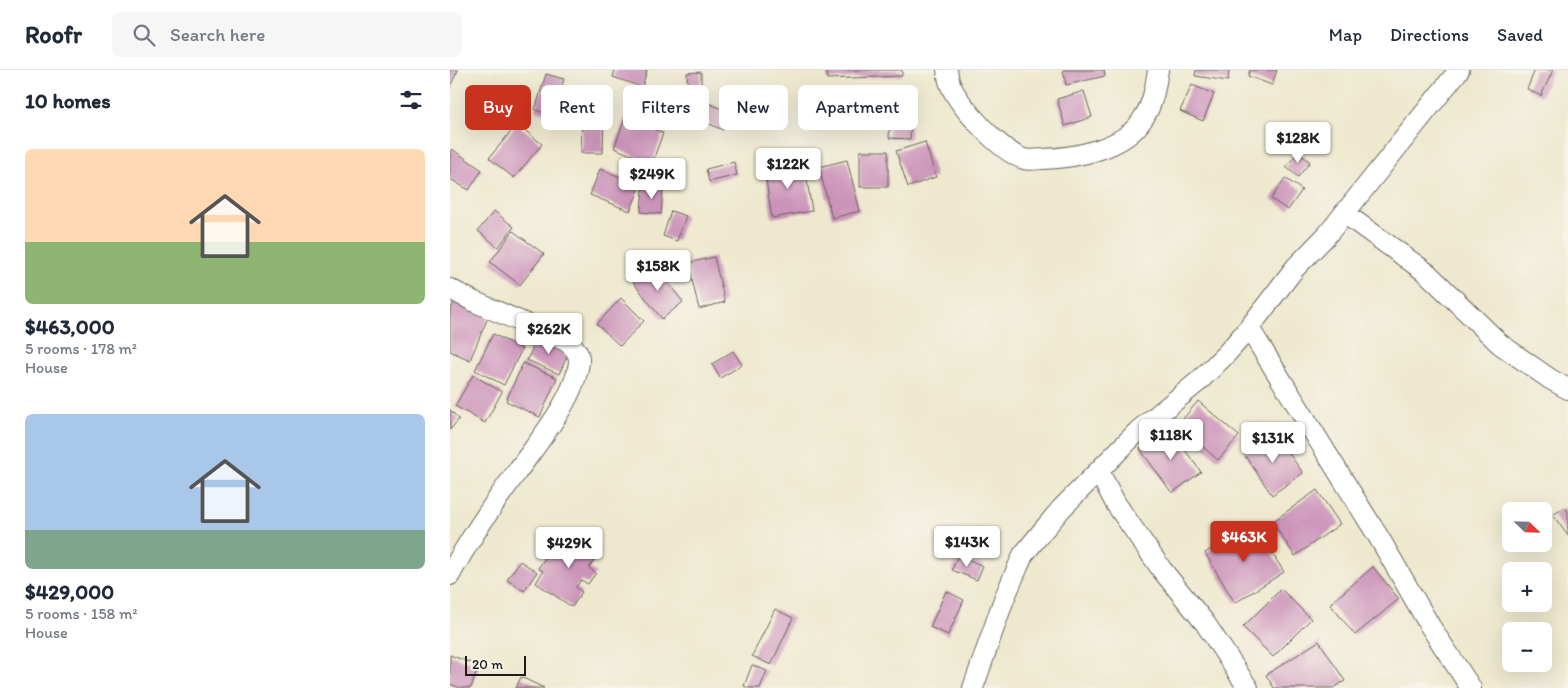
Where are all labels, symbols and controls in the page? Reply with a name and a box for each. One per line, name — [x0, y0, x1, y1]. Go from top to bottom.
search box — [112, 12, 462, 57]
text: Roofr — [25, 20, 82, 49]
icon: search — [130, 21, 158, 49]
text: Search here — [170, 23, 265, 46]
text: Map — [1329, 24, 1362, 46]
text: Directions — [1390, 24, 1469, 46]
text: Saved — [1497, 24, 1543, 46]
chip: Buy — [465, 85, 531, 130]
chip: Rent — [541, 85, 613, 130]
chip: Filters — [623, 85, 709, 130]
chip: New — [719, 85, 788, 130]
chip: Apartment — [798, 85, 918, 130]
icon: filters — [397, 86, 425, 114]
text: 10 homes — [25, 88, 111, 113]
pin: $128K — [1263, 122, 1333, 164]
text: $128K — [1277, 128, 1319, 147]
pin: $122K — [753, 148, 823, 190]
text: $122K — [767, 154, 809, 173]
pin: $249K — [617, 158, 687, 200]
text: $249K — [630, 164, 674, 183]
icon: home — [180, 181, 270, 271]
pin: $158K — [623, 250, 693, 292]
text: $158K — [637, 256, 679, 275]
pin: $262K — [514, 312, 584, 355]
text: $463,000 — [25, 314, 115, 339]
text: $262K — [527, 319, 571, 338]
text: 5 rooms · 178 m² — [25, 339, 137, 358]
text: House — [25, 358, 68, 377]
pin: $118K — [1136, 418, 1206, 461]
pin: $131K — [1238, 422, 1308, 464]
text: $118K — [1150, 425, 1192, 444]
text: $131K — [1252, 428, 1294, 447]
icon: home — [180, 446, 270, 536]
north arrow — [1502, 502, 1552, 552]
map controls — [1502, 502, 1552, 672]
pin: $463K — [1209, 520, 1279, 563]
pin: $429K — [534, 526, 604, 569]
pin: $143K — [932, 526, 1002, 568]
text: $463K — [1221, 527, 1267, 546]
text: $143K — [945, 532, 989, 551]
text: $429K — [547, 533, 591, 552]
button: + — [1502, 562, 1552, 612]
text: $429,000 — [25, 579, 114, 604]
text: 5 rooms · 158 m² — [25, 604, 137, 623]
button: − — [1502, 622, 1552, 672]
text: House — [25, 623, 68, 642]
scale bar — [465, 653, 526, 676]
text: 20 m — [472, 656, 503, 673]

